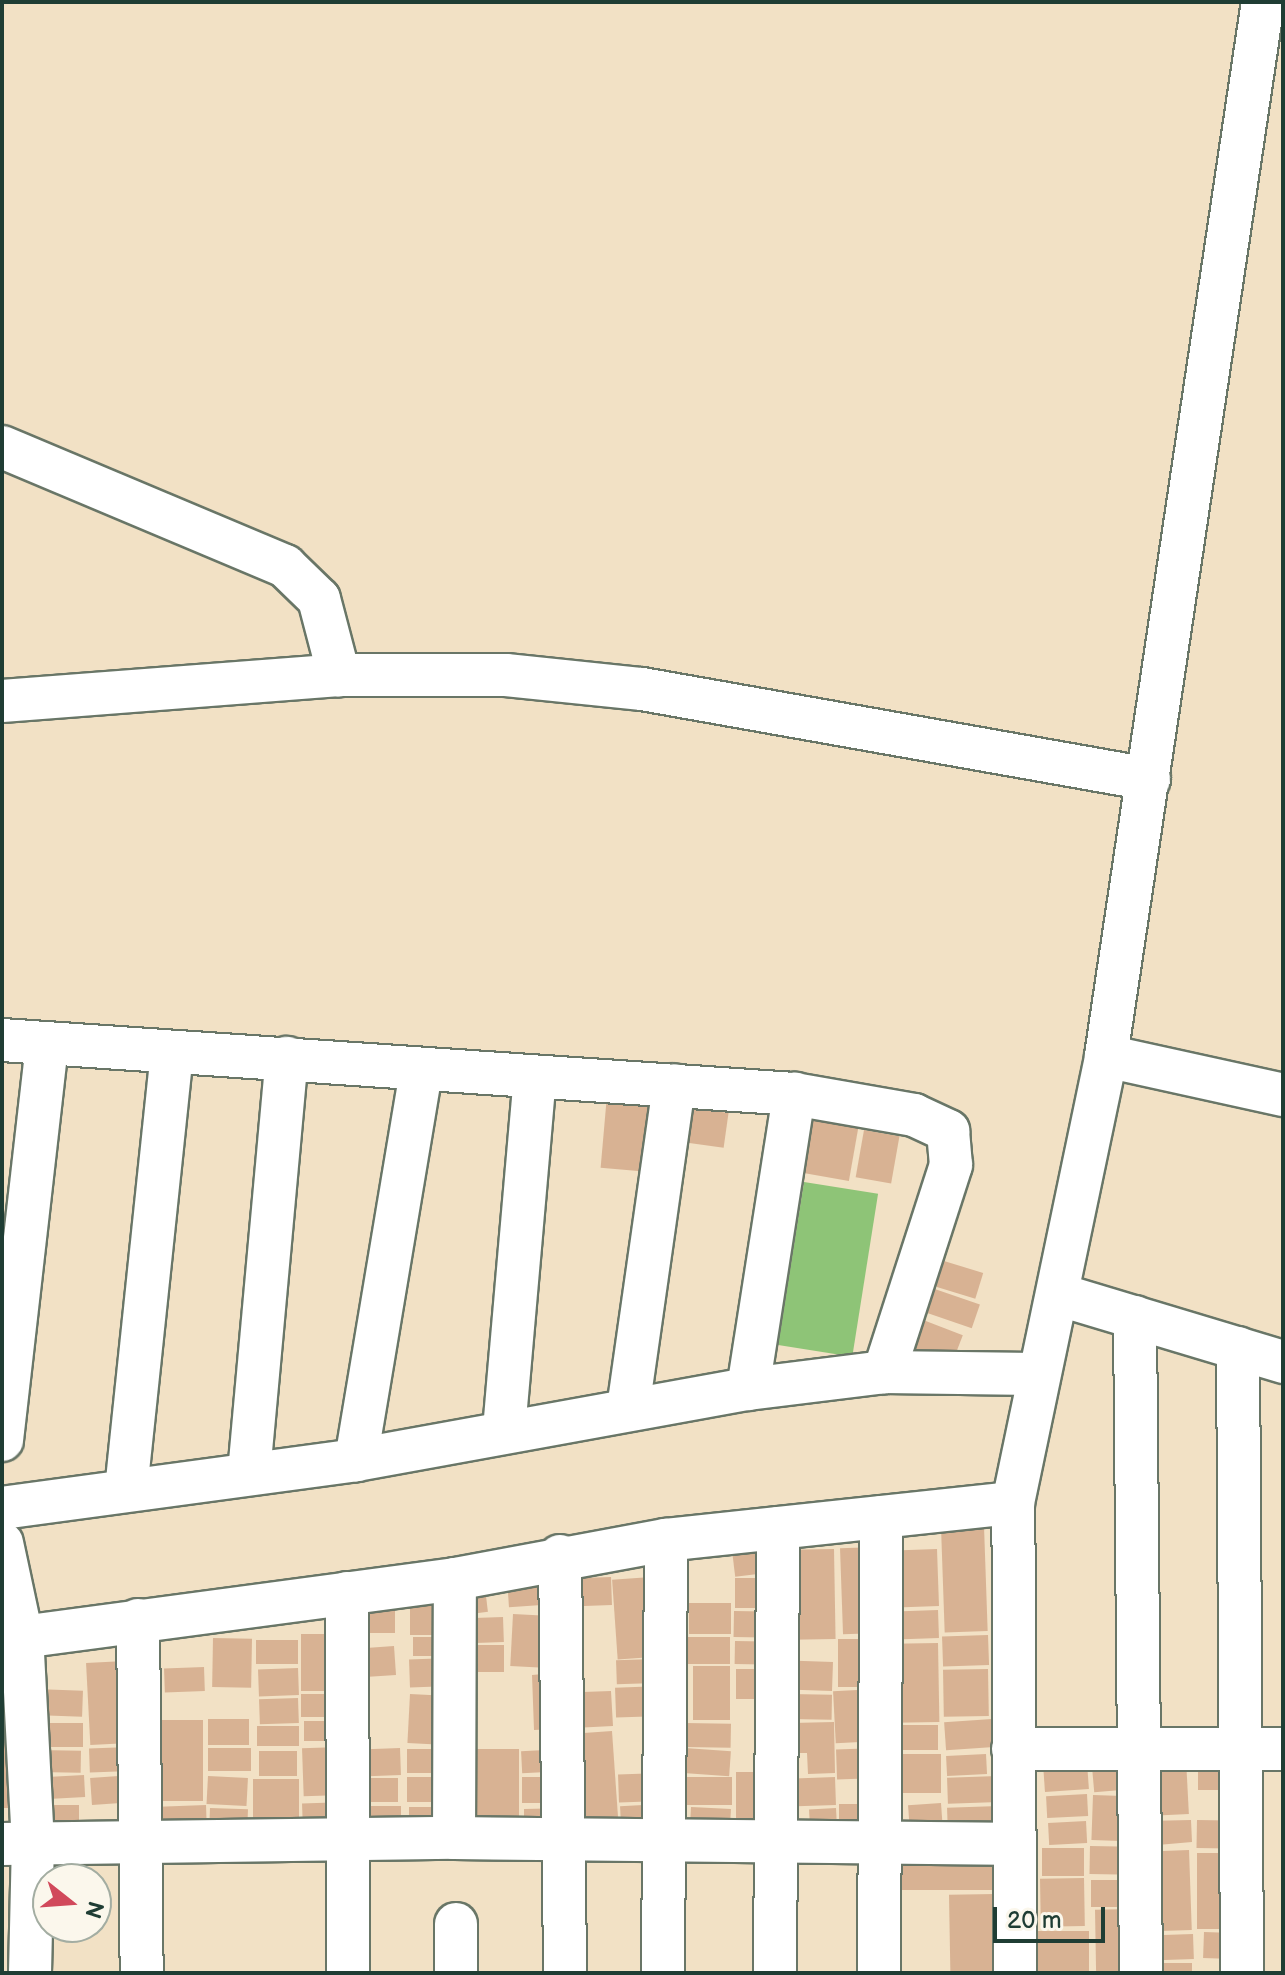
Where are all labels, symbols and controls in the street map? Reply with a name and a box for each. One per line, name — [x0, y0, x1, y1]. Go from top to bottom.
north arrow — [32, 1863, 112, 1943]
scale bar — [997, 1891, 1109, 1941]
text: N — [78, 1898, 109, 1921]
text: 20 m — [1007, 1906, 1062, 1935]

